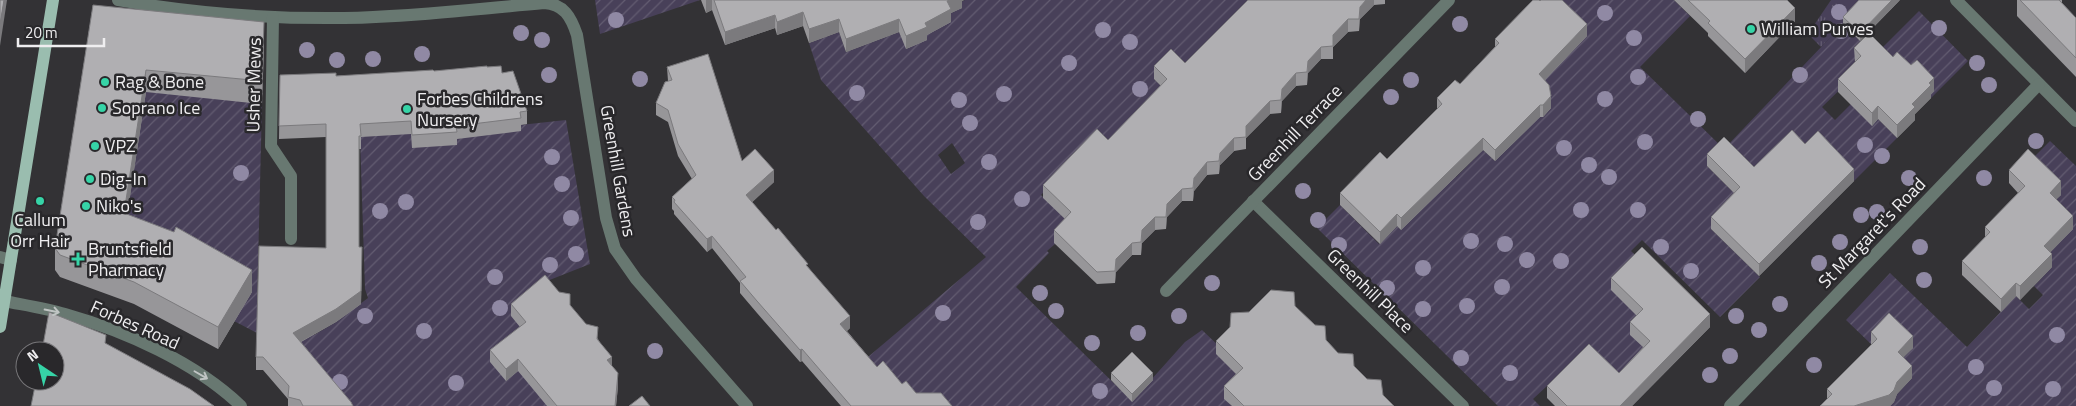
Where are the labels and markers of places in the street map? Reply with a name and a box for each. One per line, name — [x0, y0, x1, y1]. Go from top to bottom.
place label: William Purves — [1761, 15, 1874, 42]
marker: William Purves — [1745, 23, 1757, 35]
place label: Rag & Bone — [115, 68, 204, 95]
marker: Rag & Bone — [99, 76, 111, 88]
place label: Forbes Childrens Nursery — [417, 85, 543, 133]
place label: Soprano Ice — [112, 94, 200, 121]
marker: Soprano Ice — [96, 102, 108, 114]
marker: Forbes Childrens Nursery — [401, 103, 413, 115]
place label: VPZ — [105, 132, 136, 159]
marker: VPZ — [89, 140, 101, 152]
place label: Dig-In — [100, 165, 147, 192]
marker: Dig-In — [84, 173, 96, 185]
place label: Niko's — [96, 192, 142, 219]
marker: Callum Orr Hair — [34, 195, 46, 207]
marker: Niko's — [80, 200, 92, 212]
place label: Callum Orr Hair — [10, 206, 70, 254]
place label: Bruntsfield Pharmacy — [88, 235, 172, 283]
marker: Bruntsfield Pharmacy — [72, 253, 84, 265]

